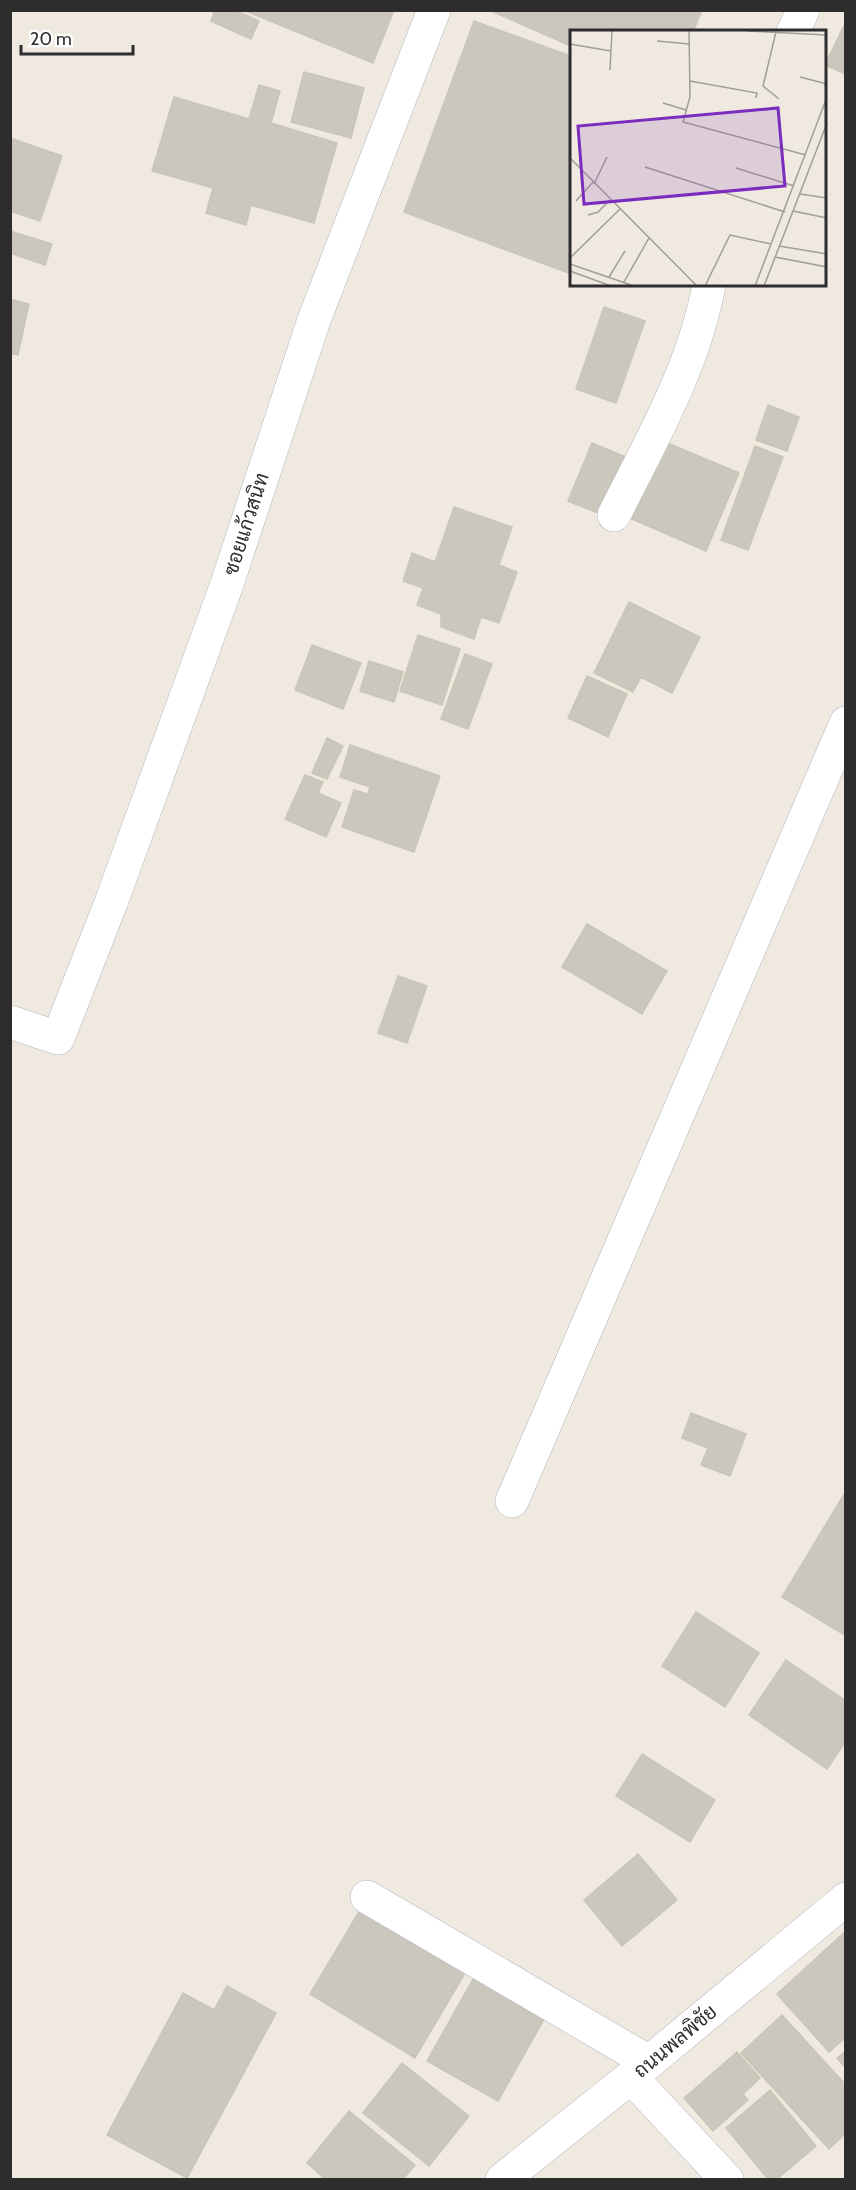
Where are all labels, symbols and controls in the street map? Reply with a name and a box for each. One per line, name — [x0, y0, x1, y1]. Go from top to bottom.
scale bar — [21, 18, 134, 56]
text: 20 m — [30, 28, 72, 50]
inset map — [570, 30, 826, 286]
street label: ซอยแก้วสนิท — [218, 470, 274, 578]
street label: ถนนพลพิชัย — [629, 1999, 721, 2083]

